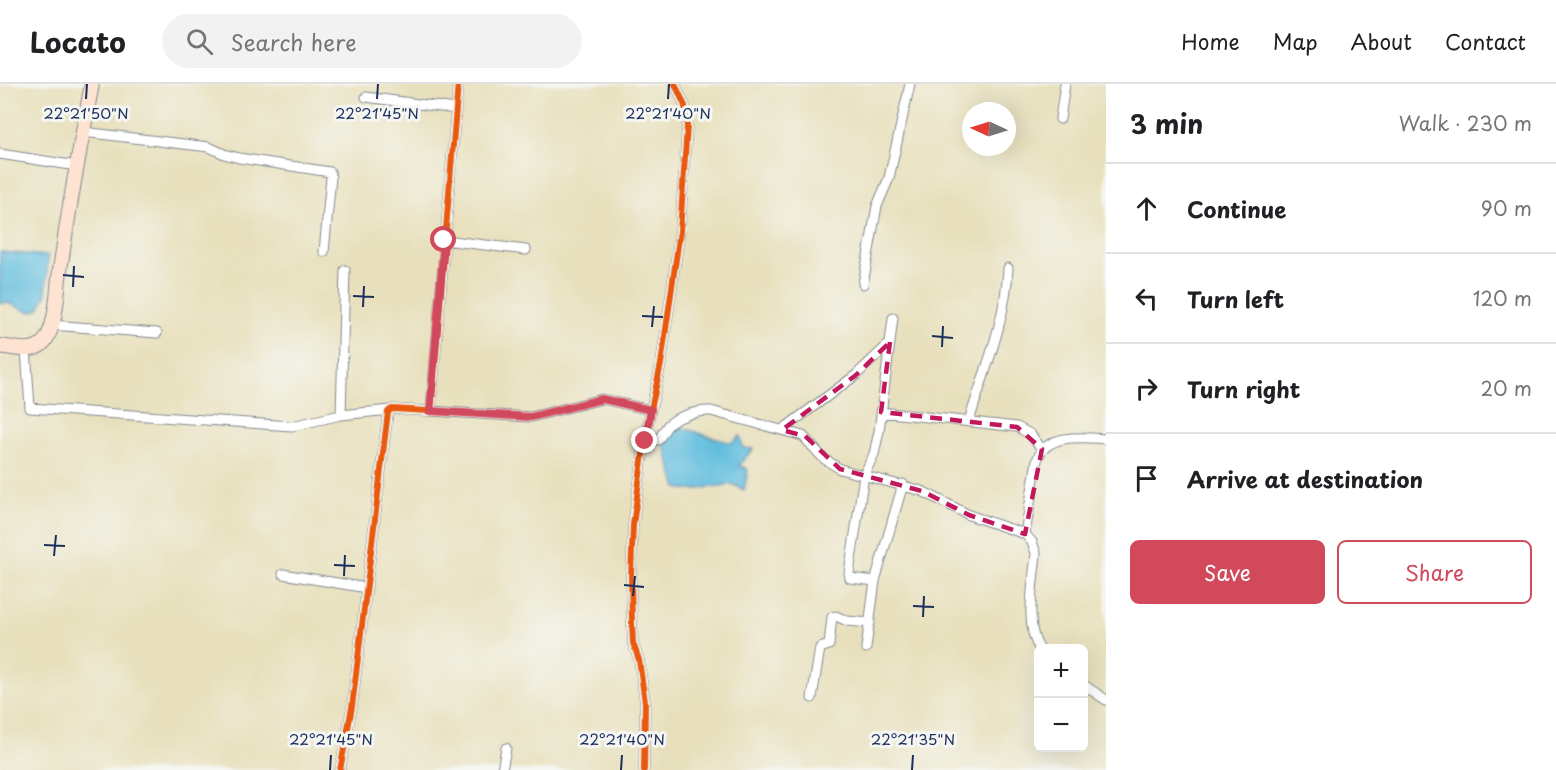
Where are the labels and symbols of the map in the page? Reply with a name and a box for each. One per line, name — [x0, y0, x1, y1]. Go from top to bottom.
text: 22°21'50"N — [43, 101, 129, 124]
text: 22°21'45"N — [335, 101, 419, 124]
text: 22°21'40"N — [625, 101, 711, 124]
north arrow — [962, 102, 1016, 156]
route start — [430, 226, 456, 252]
route end — [631, 427, 657, 453]
text: 22°21'45"N — [289, 727, 373, 750]
text: 22°21'40"N — [579, 727, 665, 750]
text: 22°21'35"N — [871, 727, 955, 750]

